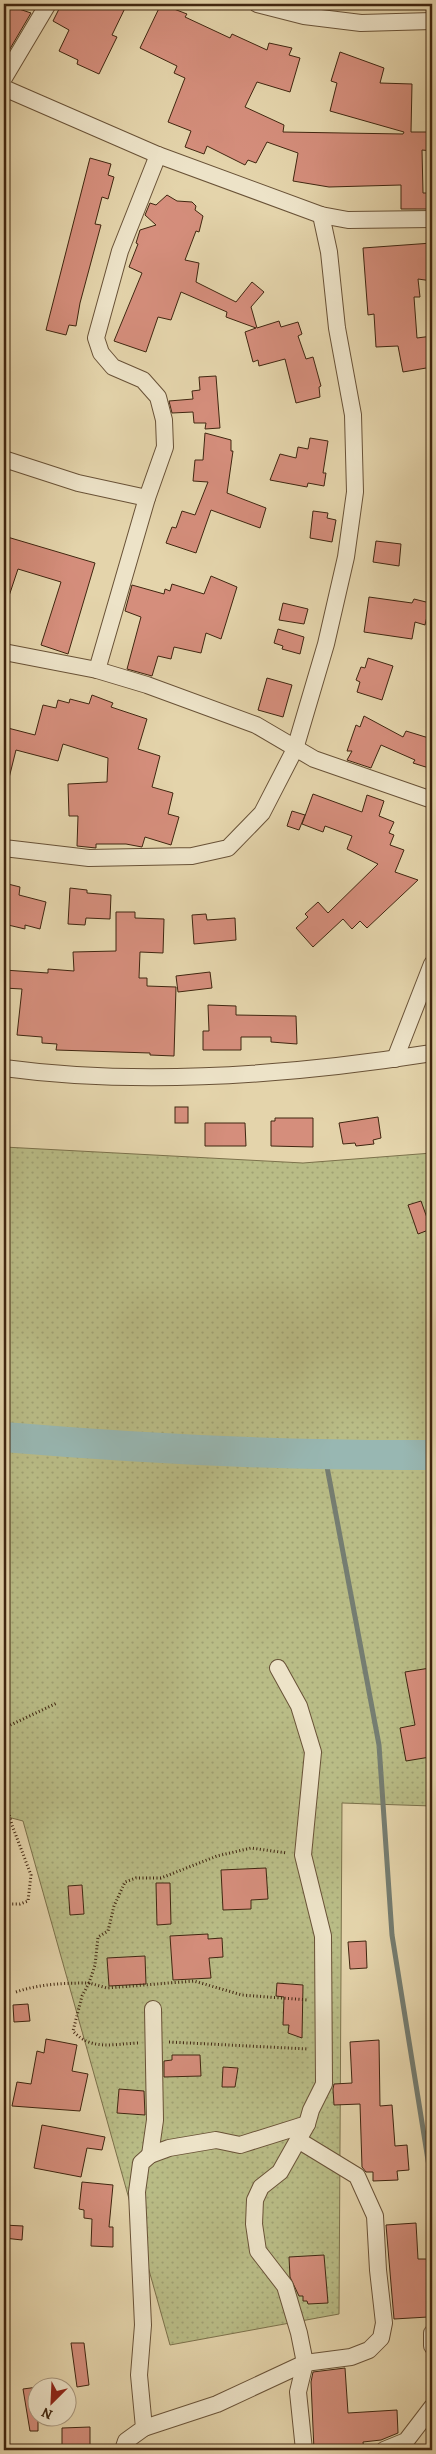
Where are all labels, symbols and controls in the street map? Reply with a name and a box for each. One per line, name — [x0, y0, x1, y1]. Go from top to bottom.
north arrow — [28, 2376, 78, 2426]
text: N — [38, 2403, 55, 2424]

